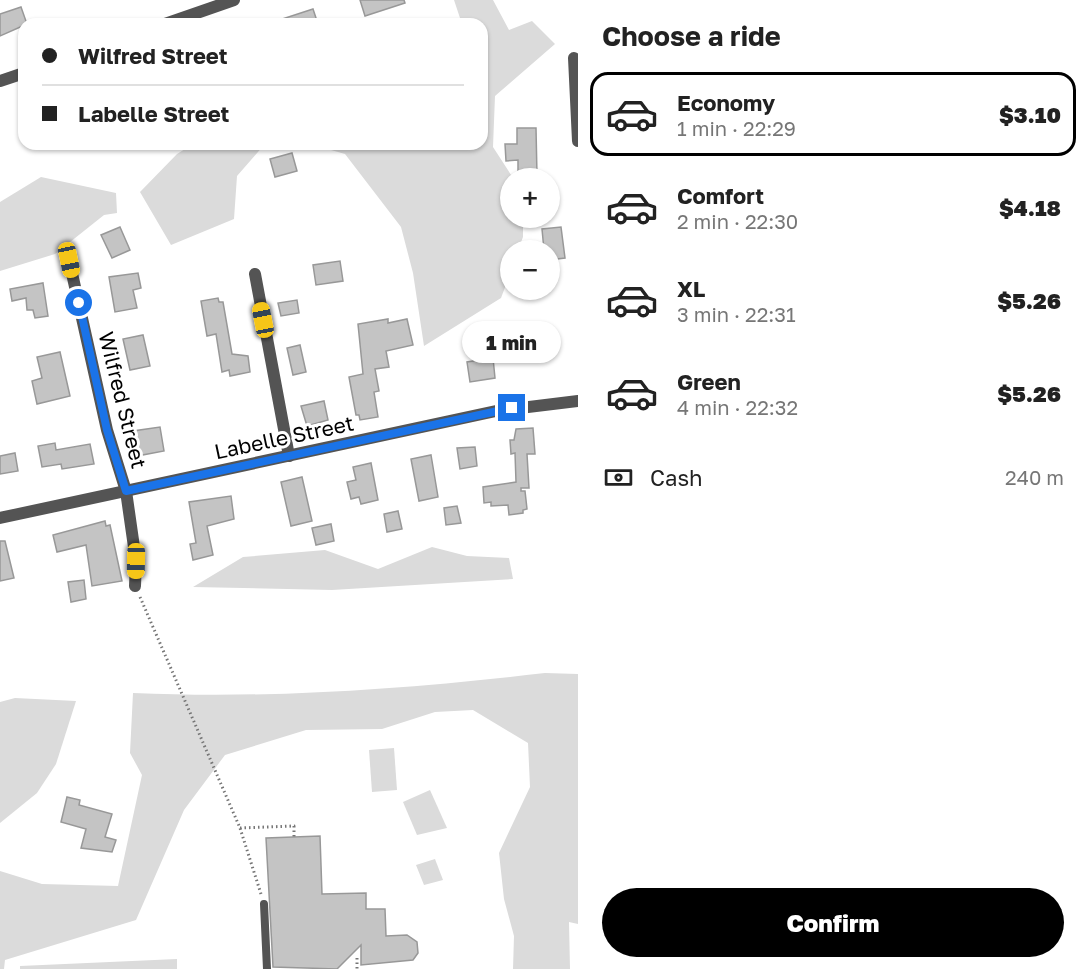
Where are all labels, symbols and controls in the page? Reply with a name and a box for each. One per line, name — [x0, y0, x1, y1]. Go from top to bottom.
text: Choose a ride — [602, 20, 781, 52]
text: Wilfred Street — [78, 42, 228, 69]
icon: car — [605, 87, 659, 141]
text: Economy — [677, 89, 775, 116]
text: Labelle Street — [78, 100, 229, 127]
text: $3.10 — [999, 101, 1061, 128]
text: 1 min · 22:29 — [677, 116, 796, 140]
map controls — [500, 168, 560, 300]
button: + — [500, 168, 560, 228]
icon: car — [605, 180, 659, 234]
text: Comfort — [677, 182, 764, 209]
text: $4.18 — [999, 194, 1061, 221]
text: 2 min · 22:30 — [677, 209, 798, 233]
button: − — [500, 240, 560, 300]
car — [56, 241, 82, 279]
icon: car — [605, 273, 659, 327]
text: XL — [677, 275, 705, 302]
text: $5.26 — [997, 287, 1061, 314]
route start — [65, 289, 92, 316]
car — [251, 301, 275, 339]
text: 3 min · 22:31 — [677, 302, 796, 326]
callout: 1 min — [462, 321, 562, 363]
street label: Wilfred Street — [93, 329, 153, 471]
text: 1 min — [486, 330, 537, 354]
icon: car — [605, 366, 659, 420]
text: Green — [677, 368, 741, 395]
text: $5.26 — [997, 380, 1061, 407]
route end — [498, 394, 525, 421]
text: 4 min · 22:32 — [677, 395, 798, 419]
street label: Labelle Street — [212, 410, 356, 464]
icon: cash — [602, 461, 635, 494]
text: Cash — [650, 464, 703, 491]
text: 240 m — [1005, 465, 1064, 489]
car — [127, 543, 145, 579]
button: Confirm — [602, 888, 1064, 957]

